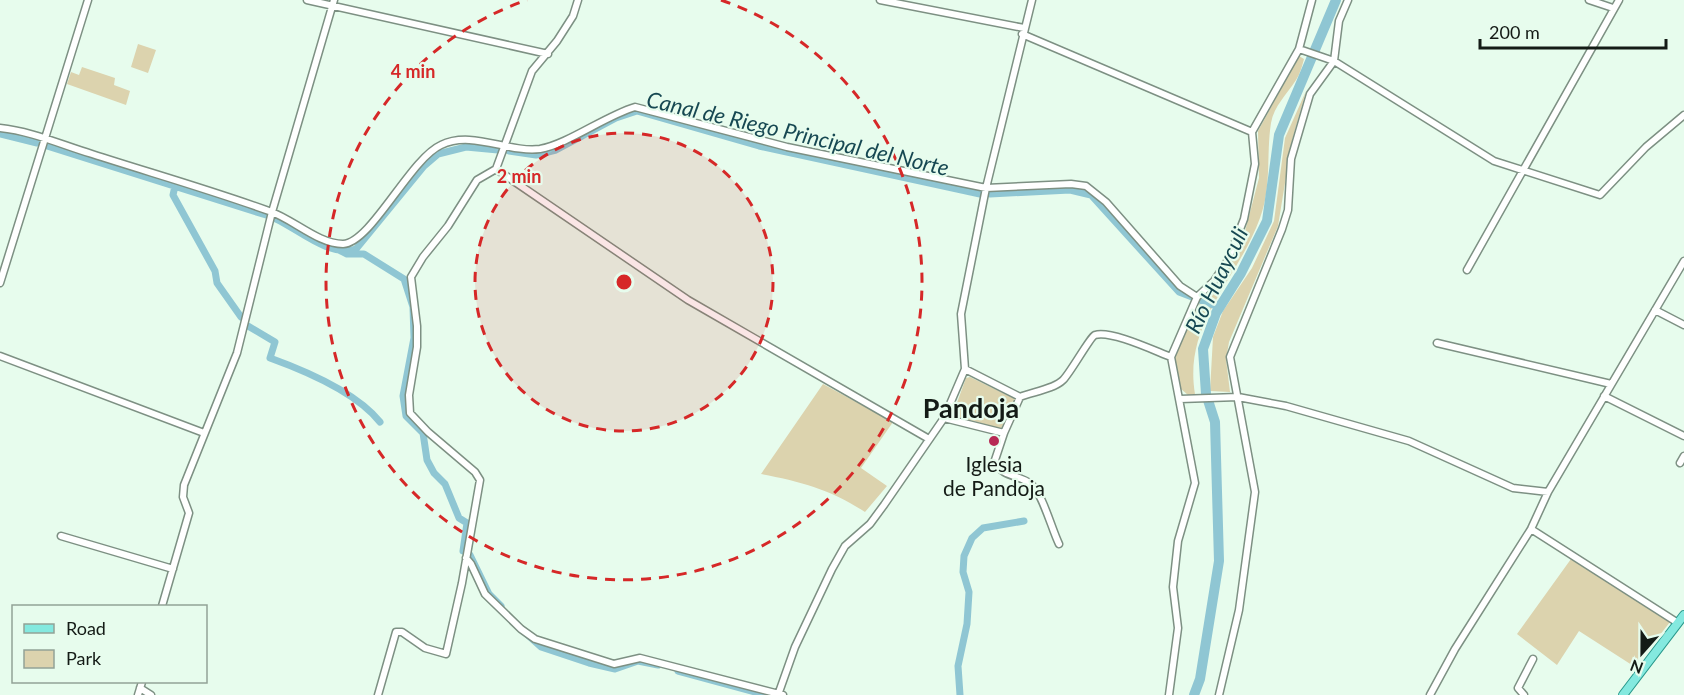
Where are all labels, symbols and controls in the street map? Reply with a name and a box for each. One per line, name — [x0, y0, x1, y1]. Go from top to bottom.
scale bar — [1480, 12, 1666, 50]
text: 200 m — [1489, 21, 1540, 43]
text: 4 min — [391, 60, 435, 82]
water label: Canal de Riego Principal del Norte — [644, 85, 952, 181]
text: 2 min — [497, 165, 541, 187]
water label: Río Huayculi — [1179, 223, 1253, 337]
centre of rings — [614, 272, 634, 292]
district label: Pandoja — [923, 391, 1019, 424]
marker: Iglesia de Pandoja — [987, 434, 1001, 448]
place label: Iglesia de Pandoja — [943, 451, 1045, 500]
legend — [12, 605, 207, 683]
text: Road — [66, 617, 106, 639]
north arrow — [1612, 623, 1672, 683]
text: Park — [66, 647, 102, 669]
text: N — [1627, 656, 1646, 679]

